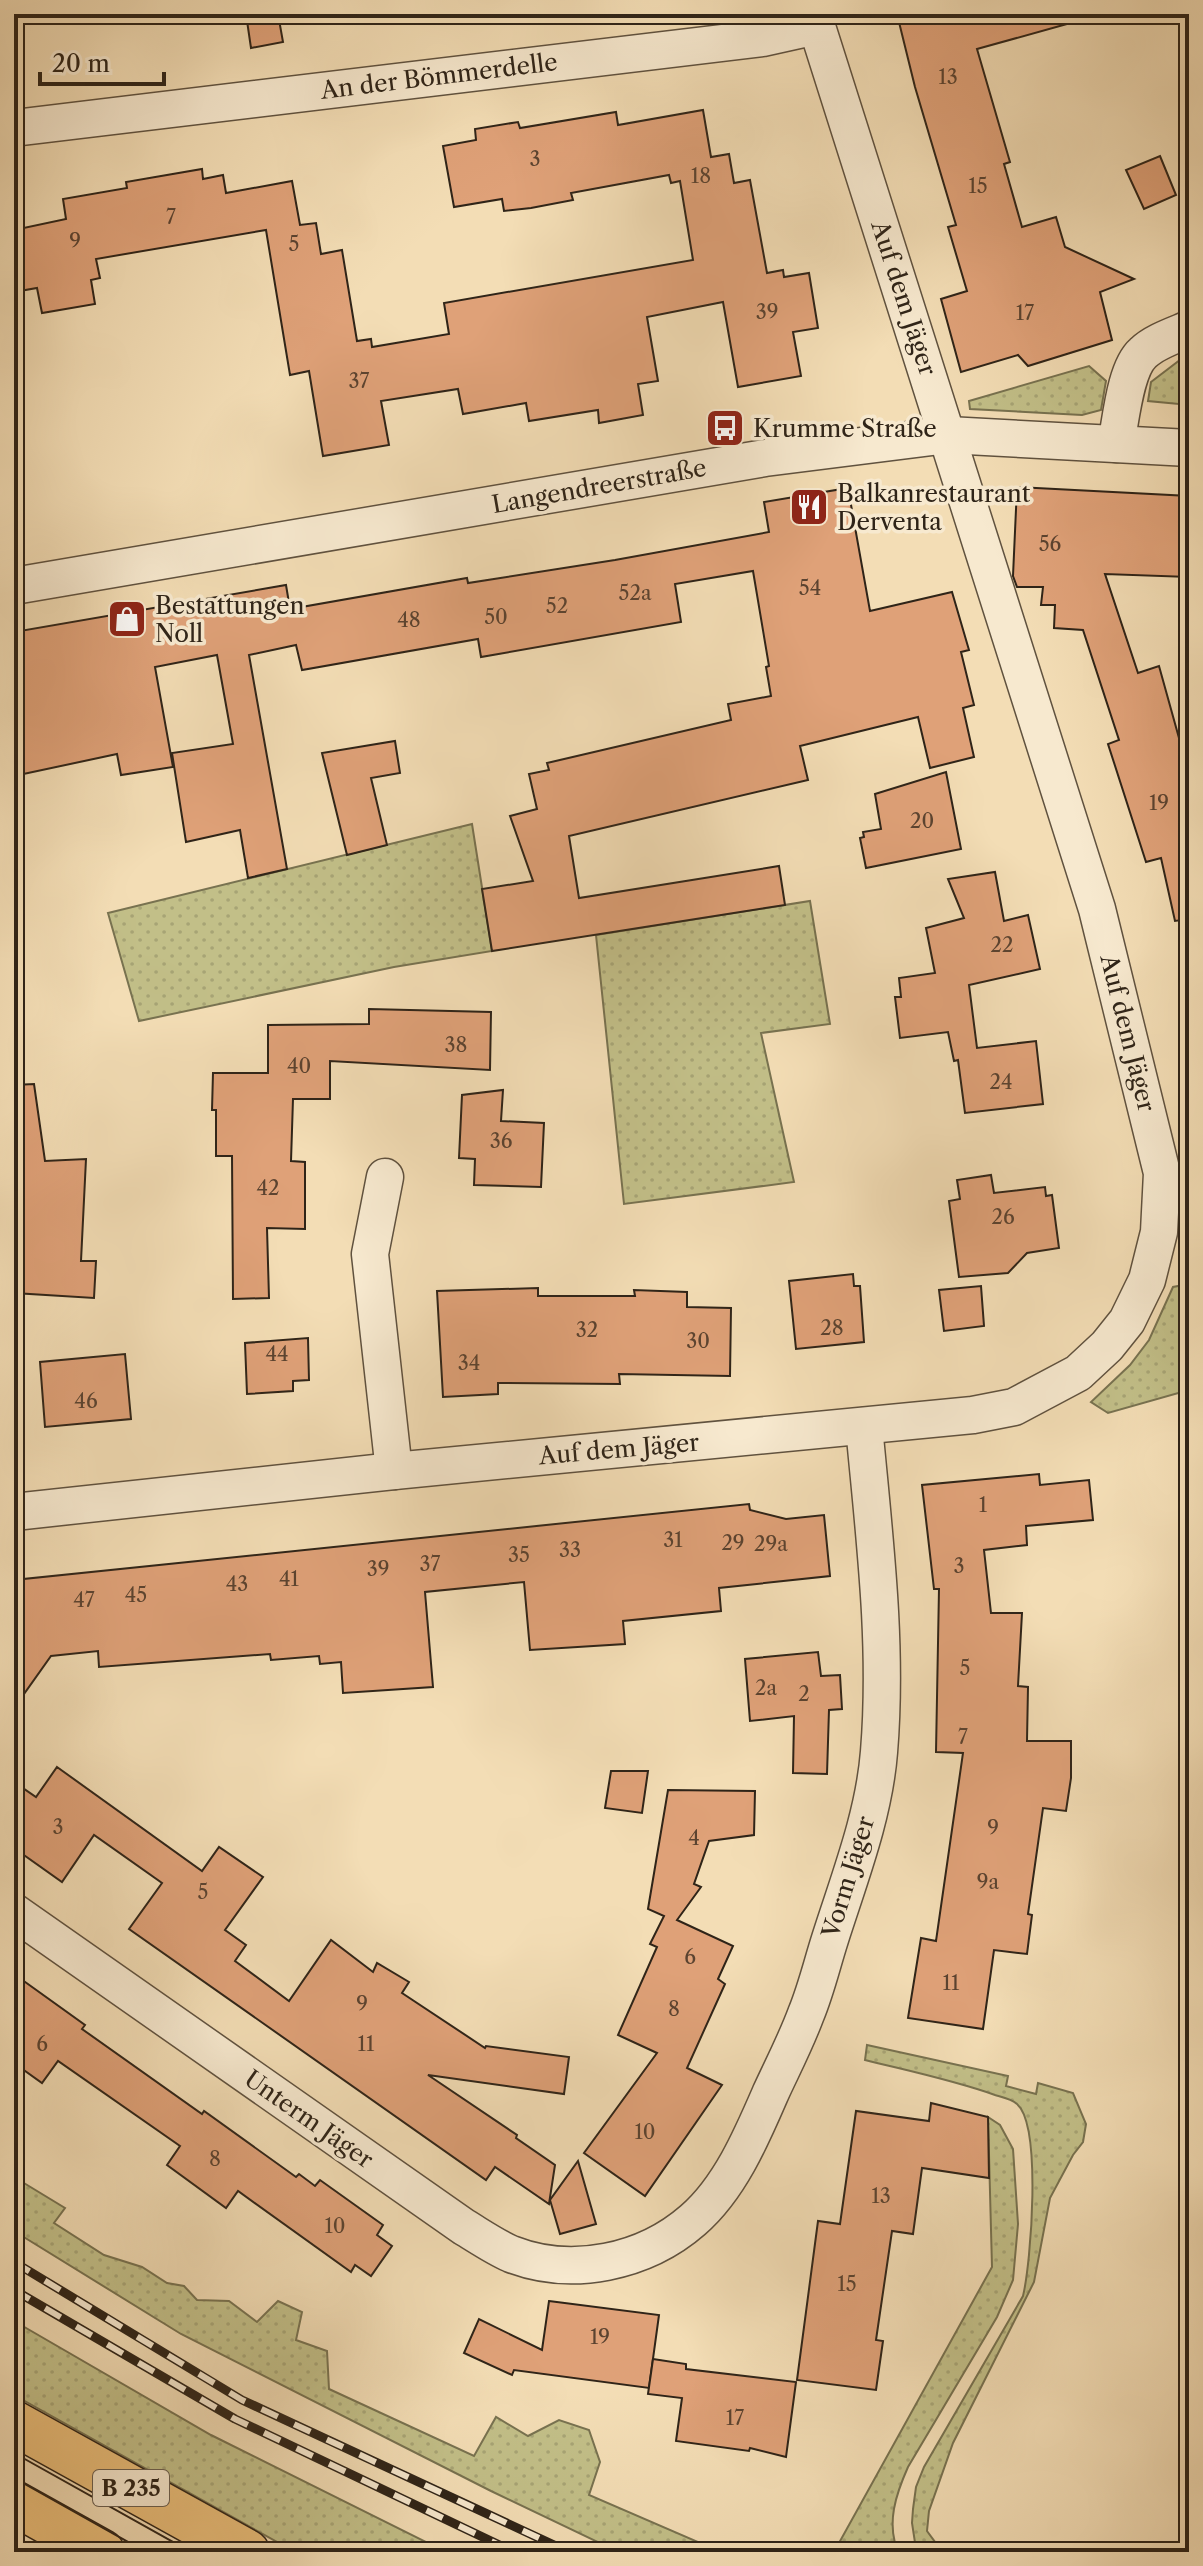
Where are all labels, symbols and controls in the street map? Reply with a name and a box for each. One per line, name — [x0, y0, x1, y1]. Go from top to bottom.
scale bar — [40, 36, 164, 86]
street label: An der Bömmerdelle — [318, 47, 559, 105]
text: 20 m — [52, 49, 110, 78]
house number: 13 — [938, 65, 958, 89]
house number: 3 — [529, 147, 541, 171]
house number: 18 — [691, 164, 711, 188]
house number: 15 — [968, 174, 988, 198]
house number: 7 — [166, 205, 176, 229]
street label: Auf dem Jäger — [865, 216, 943, 379]
house number: 9 — [69, 229, 81, 253]
house number: 5 — [289, 232, 299, 256]
house number: 39 — [756, 300, 778, 324]
house number: 17 — [1016, 301, 1034, 325]
house number: 37 — [349, 369, 370, 393]
bus stop icon: Krumme Straße — [704, 407, 746, 449]
place label: Krumme Straße — [753, 414, 937, 443]
street label: Langendreerstraße — [489, 453, 709, 519]
place label: Balkanrestaurant Derventa — [837, 479, 1031, 536]
restaurant icon: Balkanrestaurant Derventa — [788, 486, 830, 528]
house number: 56 — [1039, 532, 1061, 556]
house number: 54 — [799, 576, 821, 600]
house number: 52a — [619, 581, 652, 605]
place label: Bestattungen Noll — [155, 591, 304, 648]
house number: 52 — [546, 594, 568, 618]
shop icon: Bestattungen Noll — [106, 598, 148, 640]
house number: 50 — [484, 605, 508, 629]
house number: 48 — [397, 608, 421, 632]
house number: 19 — [1149, 791, 1169, 815]
house number: 20 — [910, 809, 934, 833]
house number: 22 — [991, 933, 1014, 957]
street label: Auf dem Jäger — [1094, 950, 1162, 1115]
house number: 38 — [445, 1033, 467, 1057]
house number: 40 — [287, 1054, 311, 1078]
house number: 24 — [989, 1070, 1013, 1094]
house number: 36 — [490, 1129, 512, 1153]
house number: 42 — [256, 1176, 280, 1200]
house number: 26 — [991, 1205, 1015, 1229]
house number: 28 — [820, 1316, 844, 1340]
house number: 32 — [576, 1318, 598, 1342]
house number: 30 — [686, 1329, 710, 1353]
house number: 44 — [265, 1342, 289, 1366]
house number: 34 — [458, 1351, 480, 1375]
house number: 46 — [74, 1389, 98, 1413]
street label: Auf dem Jäger — [537, 1428, 700, 1471]
house number: 1 — [979, 1493, 988, 1517]
house number: 31 — [663, 1528, 683, 1552]
house number: 29 — [721, 1531, 745, 1555]
house number: 29a — [754, 1532, 788, 1556]
house number: 33 — [559, 1538, 581, 1562]
house number: 35 — [508, 1543, 530, 1567]
house number: 37 — [420, 1552, 441, 1576]
house number: 3 — [953, 1554, 965, 1578]
house number: 39 — [367, 1557, 389, 1581]
house number: 41 — [279, 1567, 300, 1591]
house number: 43 — [226, 1572, 248, 1596]
house number: 45 — [125, 1583, 147, 1607]
house number: 47 — [73, 1588, 95, 1612]
house number: 5 — [960, 1656, 970, 1680]
house number: 2a — [755, 1676, 777, 1700]
house number: 2 — [798, 1682, 810, 1706]
house number: 7 — [958, 1725, 968, 1749]
street label: Vorm Jäger — [815, 1813, 880, 1942]
house number: 3 — [52, 1815, 64, 1839]
house number: 9 — [987, 1816, 999, 1840]
house number: 4 — [688, 1826, 700, 1850]
house number: 9a — [977, 1870, 1000, 1894]
house number: 5 — [198, 1880, 208, 1904]
house number: 6 — [684, 1945, 696, 1969]
house number: 11 — [943, 1971, 960, 1995]
house number: 9 — [356, 1992, 368, 2016]
house number: 8 — [668, 1997, 680, 2021]
house number: 6 — [36, 2032, 48, 2056]
house number: 11 — [358, 2032, 375, 2056]
street label: Unterm Jäger — [239, 2064, 379, 2174]
house number: 10 — [634, 2120, 656, 2144]
house number: 8 — [209, 2147, 221, 2171]
house number: 13 — [871, 2184, 891, 2208]
house number: 10 — [324, 2214, 346, 2238]
house number: 15 — [837, 2272, 857, 2296]
house number: 19 — [590, 2325, 610, 2349]
house number: 17 — [726, 2406, 744, 2430]
road number: B 235 — [93, 2470, 169, 2506]

